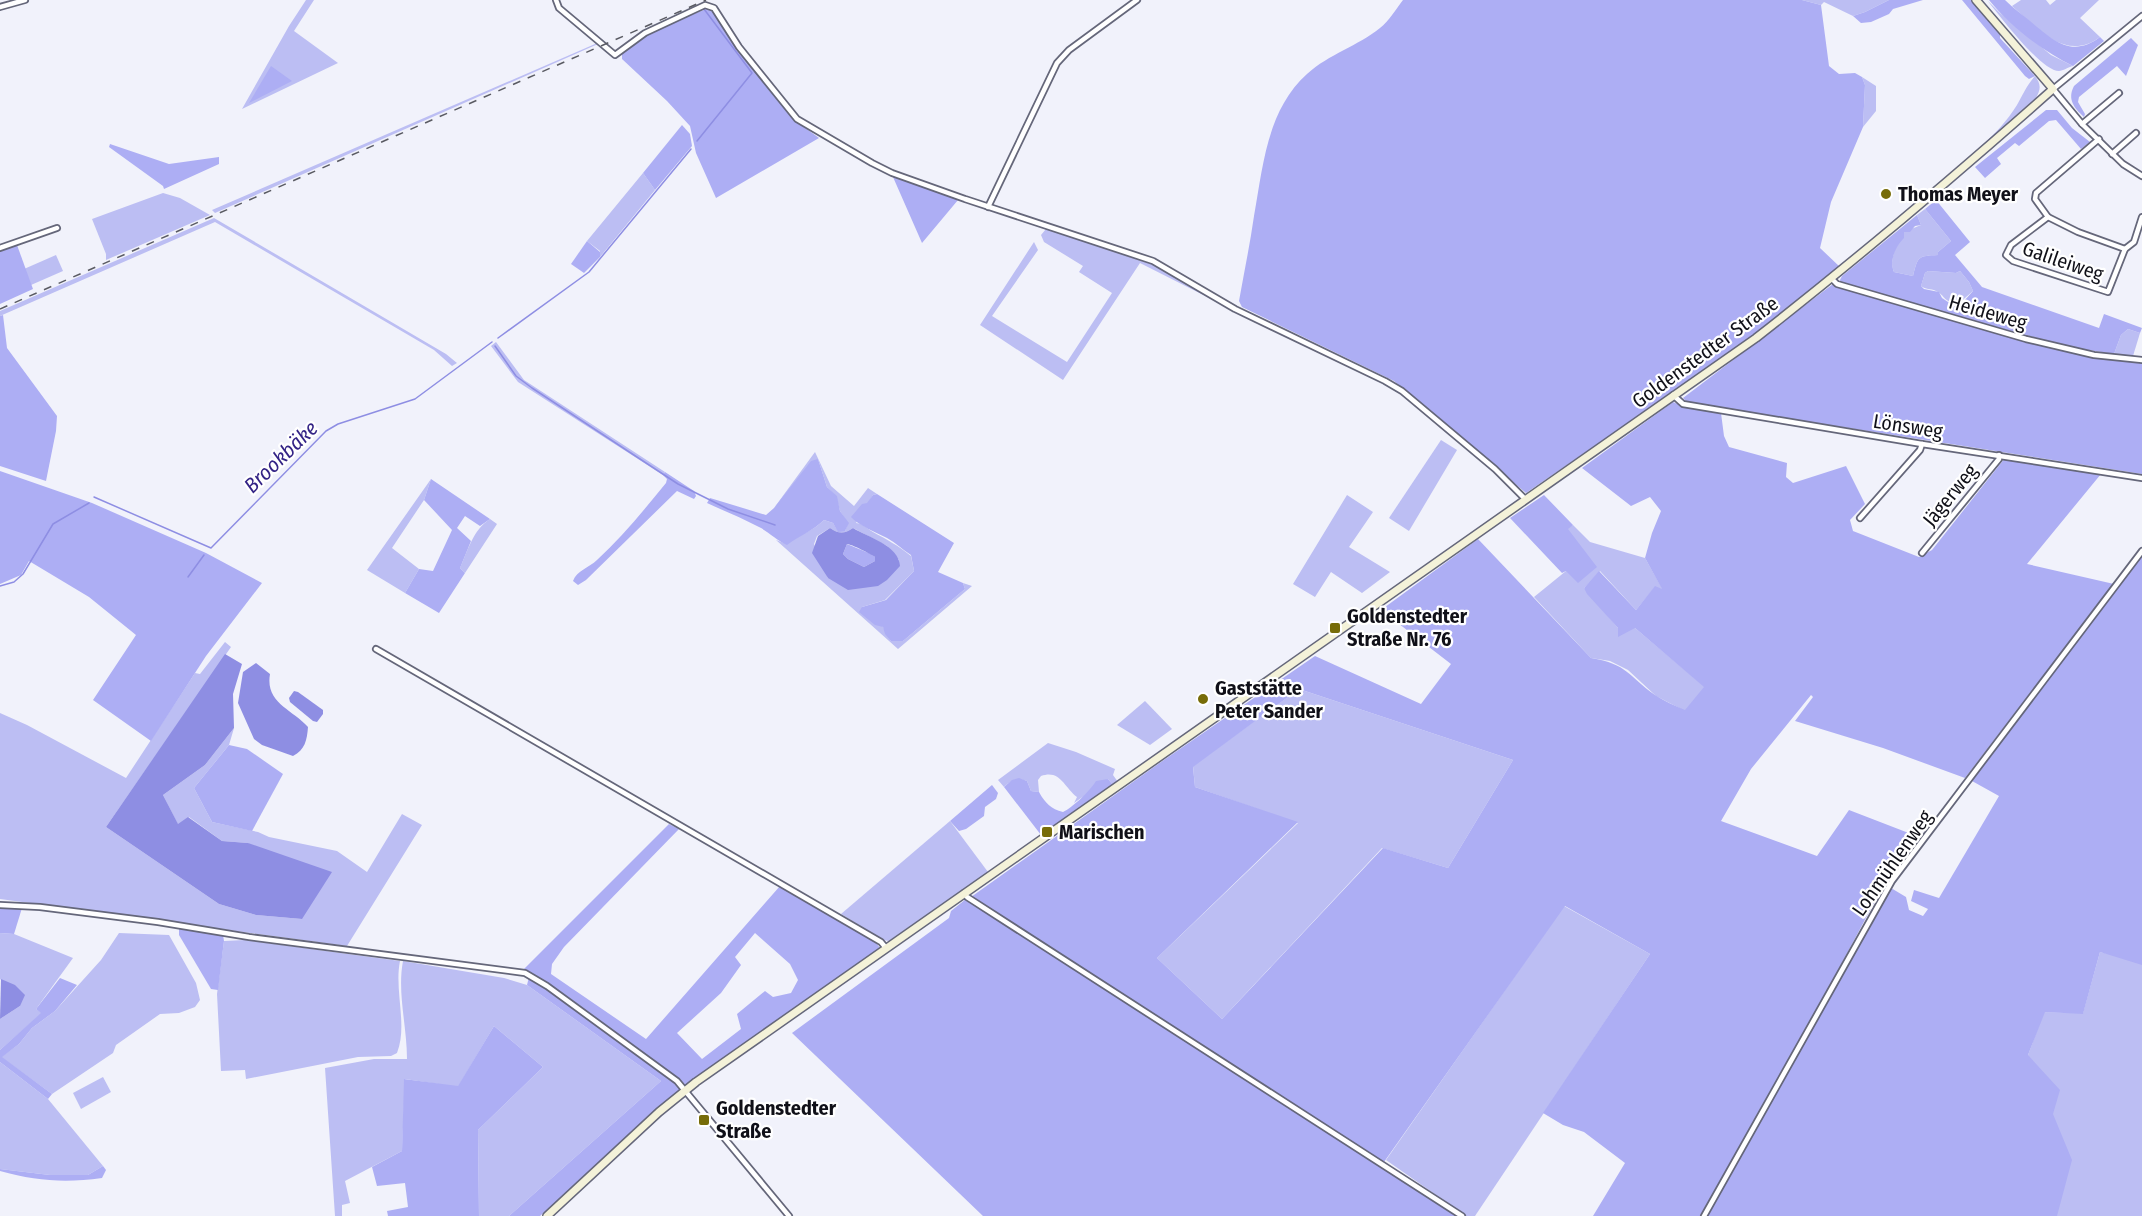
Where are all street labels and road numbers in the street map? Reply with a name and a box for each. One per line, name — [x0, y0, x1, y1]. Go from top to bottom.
street label: Galileiweg — [2019, 236, 2107, 286]
street label: Heideweg — [1946, 289, 2030, 335]
street label: Goldenstedter Straße — [1627, 291, 1783, 413]
street label: Lönsweg — [1871, 409, 1945, 443]
street label: Jägerweg — [1918, 458, 1983, 531]
street label: Lohmühlenweg — [1847, 805, 1938, 921]

